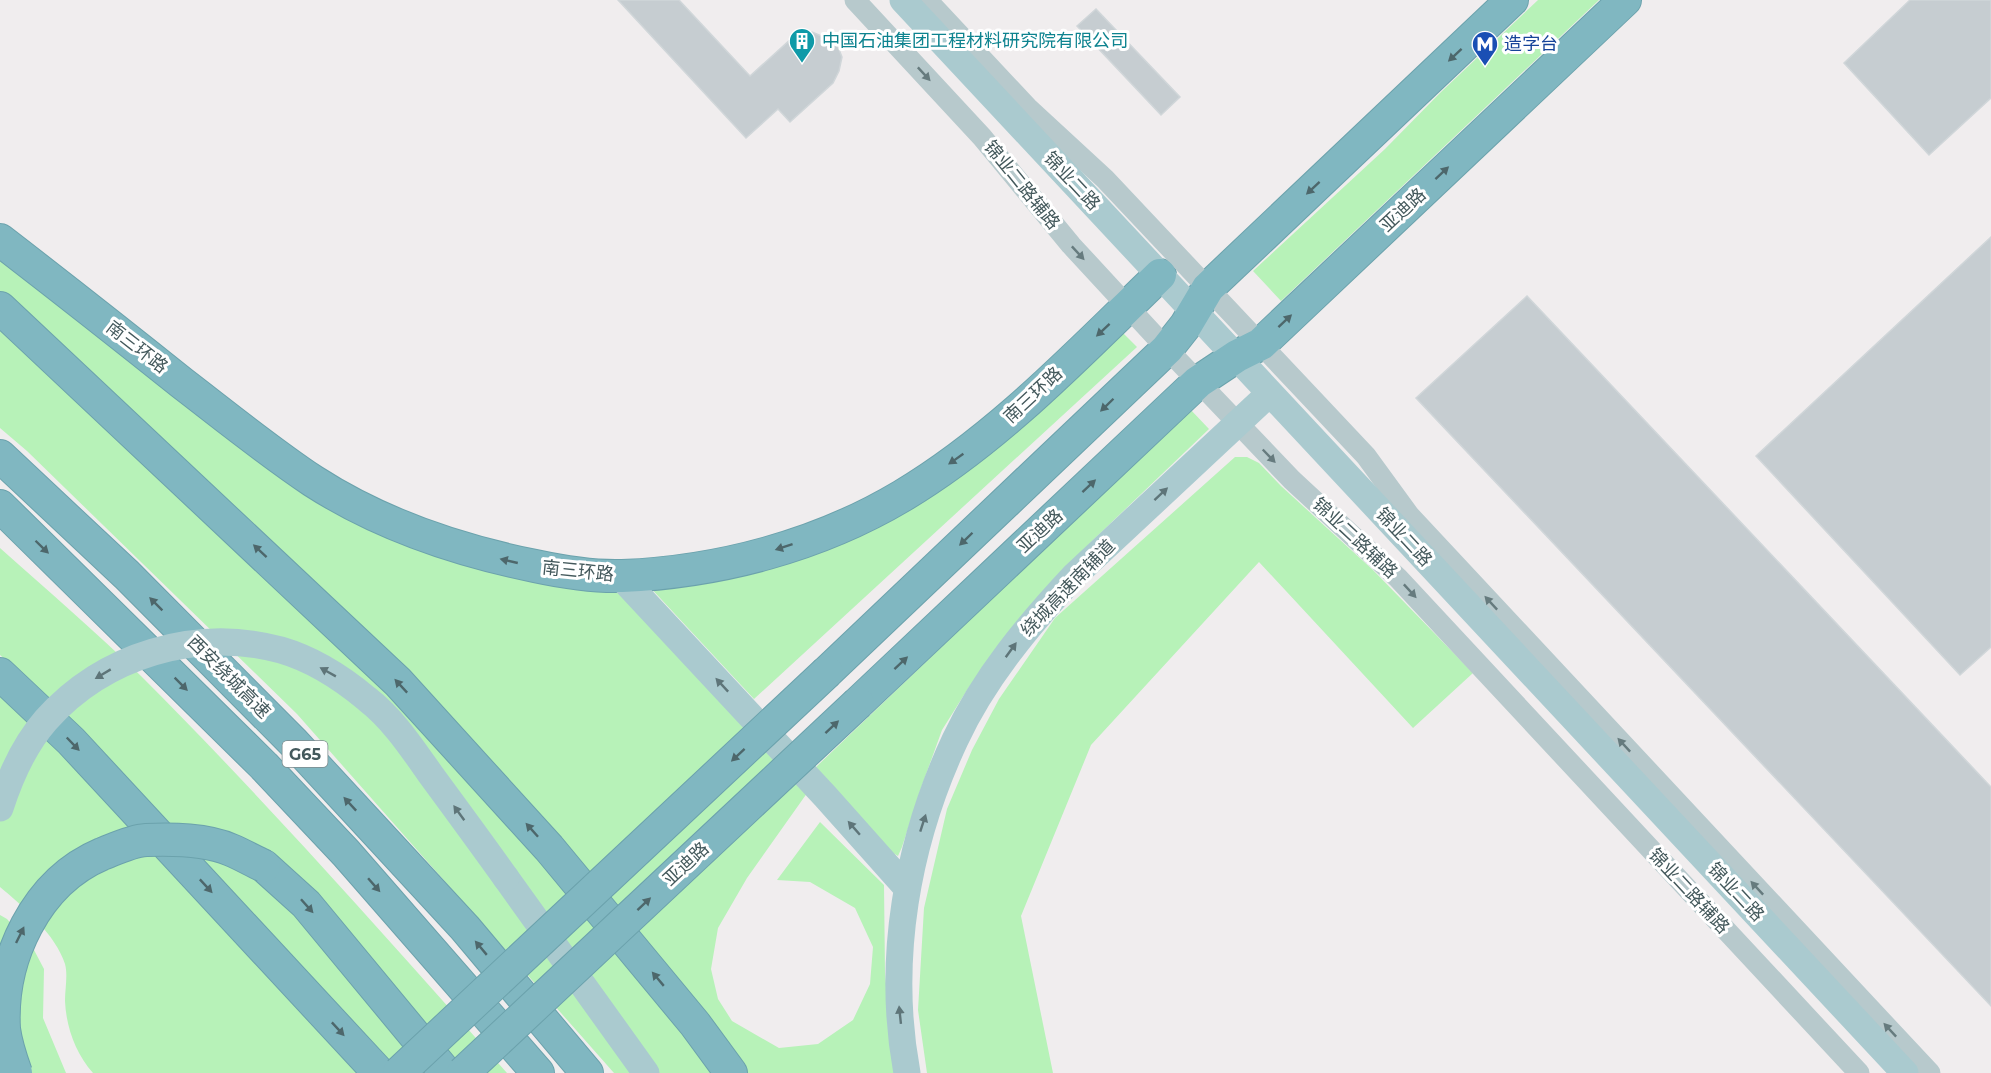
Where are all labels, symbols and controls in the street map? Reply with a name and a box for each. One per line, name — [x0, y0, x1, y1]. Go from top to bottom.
building icon: 中国石油集团工程材料研究院有限公司 — [787, 26, 817, 64]
metro station icon: 造字台 — [1470, 29, 1500, 67]
place label: 中国石油集团工程材料研究院有限公司 — [822, 30, 1128, 52]
place label: 造字台 — [1504, 33, 1558, 55]
one-way arrow — [1448, 47, 1462, 61]
one-way arrow — [916, 66, 930, 80]
street label: 锦业二路辅路 — [979, 136, 1065, 234]
street label: 锦业二路 — [1039, 147, 1105, 215]
one-way arrow — [1435, 166, 1449, 180]
one-way arrow — [1306, 181, 1320, 195]
street label: 亚迪路 — [1376, 184, 1430, 236]
one-way arrow — [1071, 245, 1085, 259]
one-way arrow — [1278, 314, 1293, 328]
street label: 南三环路 — [102, 316, 172, 378]
one-way arrow — [1095, 323, 1110, 337]
street label: 南三环路 — [999, 362, 1067, 428]
one-way arrow — [1100, 398, 1115, 412]
one-way arrow — [1262, 449, 1276, 463]
one-way arrow — [949, 453, 965, 465]
one-way arrow — [1081, 479, 1096, 493]
one-way arrow — [1154, 488, 1168, 502]
street label: 锦业二路辅路 — [1308, 493, 1402, 583]
street label: 锦业二路 — [1371, 503, 1437, 571]
street label: 亚迪路 — [1013, 505, 1067, 557]
one-way arrow — [959, 532, 974, 546]
street label: 绕城高速南辅道 — [1016, 535, 1120, 641]
one-way arrow — [34, 540, 49, 553]
one-way arrow — [775, 543, 793, 553]
one-way arrow — [253, 545, 267, 559]
one-way arrow — [500, 555, 519, 565]
street label: 南三环路 — [541, 556, 615, 586]
one-way arrow — [1403, 584, 1417, 599]
one-way arrow — [1484, 595, 1498, 610]
one-way arrow — [149, 598, 163, 612]
street label: 西安绕城高速 — [183, 631, 275, 723]
one-way arrow — [1005, 642, 1017, 658]
one-way arrow — [894, 656, 908, 670]
one-way arrow — [319, 667, 336, 677]
one-way arrow — [95, 669, 111, 680]
one-way arrow — [174, 676, 188, 690]
one-way arrow — [394, 678, 408, 693]
one-way arrow — [716, 678, 729, 693]
one-way arrow — [825, 721, 839, 735]
one-way arrow — [66, 736, 80, 751]
one-way arrow — [1618, 738, 1631, 753]
road number: G65 — [282, 741, 328, 767]
one-way arrow — [731, 748, 746, 762]
one-way arrow — [344, 797, 357, 812]
one-way arrow — [453, 806, 465, 822]
one-way arrow — [919, 814, 929, 832]
one-way arrow — [847, 821, 861, 836]
one-way arrow — [525, 822, 539, 837]
street label: 亚迪路 — [659, 838, 713, 890]
street label: 锦业二路辅路 — [1644, 844, 1734, 938]
street label: 锦业二路 — [1703, 858, 1769, 926]
one-way arrow — [367, 877, 380, 892]
one-way arrow — [198, 879, 212, 893]
one-way arrow — [1750, 880, 1764, 895]
one-way arrow — [636, 897, 651, 911]
one-way arrow — [300, 898, 313, 913]
one-way arrow — [15, 927, 24, 944]
one-way arrow — [475, 940, 488, 956]
one-way arrow — [651, 971, 664, 987]
one-way arrow — [895, 1005, 905, 1024]
one-way arrow — [331, 1022, 345, 1037]
one-way arrow — [1883, 1023, 1897, 1038]

